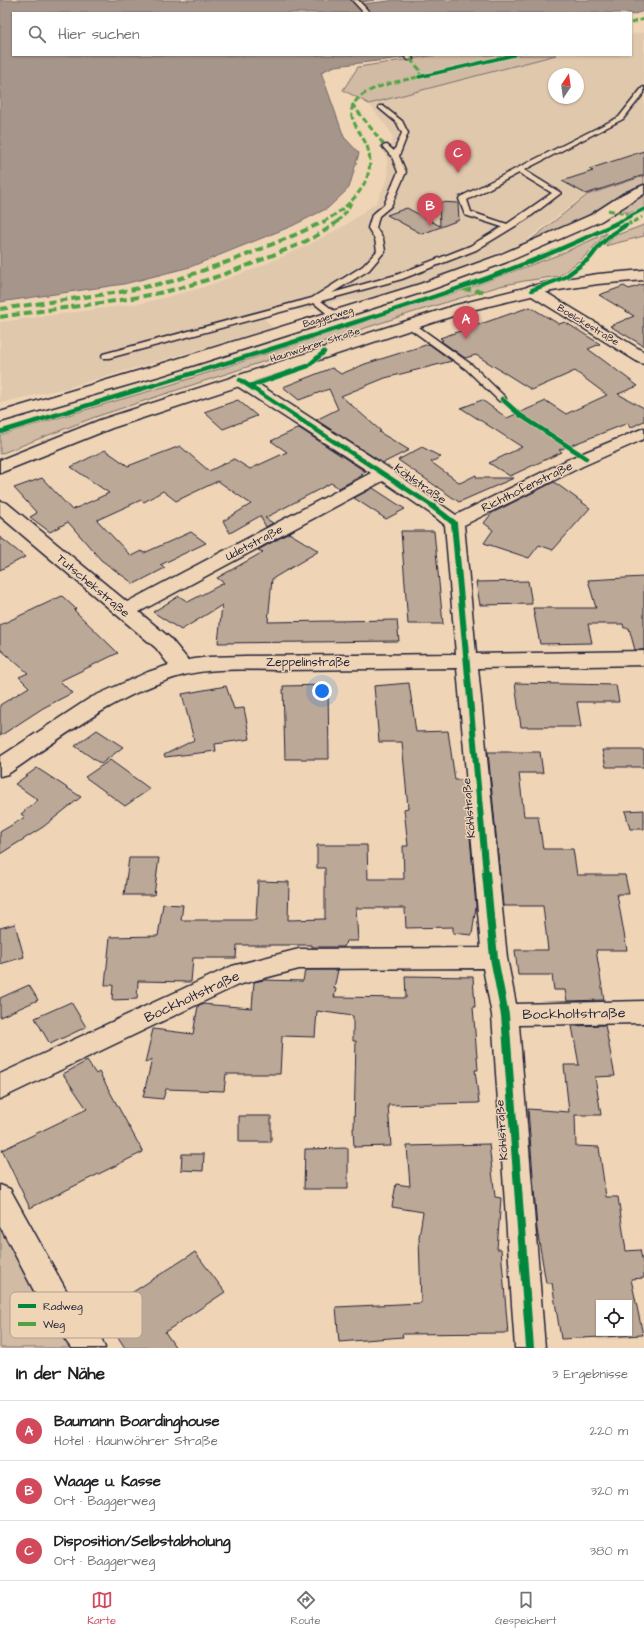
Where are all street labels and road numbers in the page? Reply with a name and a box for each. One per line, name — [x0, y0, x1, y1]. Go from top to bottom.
street label: Boelckestraße — [554, 301, 622, 349]
street label: Baggerweg — [301, 303, 355, 332]
street label: Haunwöhrer Straße — [268, 324, 362, 366]
street label: Richthofenstraße — [478, 457, 576, 516]
street label: Köhlstraße — [390, 460, 450, 509]
street label: Udetstraße — [222, 521, 286, 565]
street label: Tutschekstraße — [53, 550, 134, 622]
street label: Zeppelinstraße — [266, 654, 351, 671]
street label: Köhlstraße — [458, 777, 480, 839]
street label: Bockholtstraße — [141, 966, 243, 1028]
street label: Bockholtstraße — [522, 1003, 626, 1025]
street label: Köhlstraße — [491, 1099, 513, 1161]

